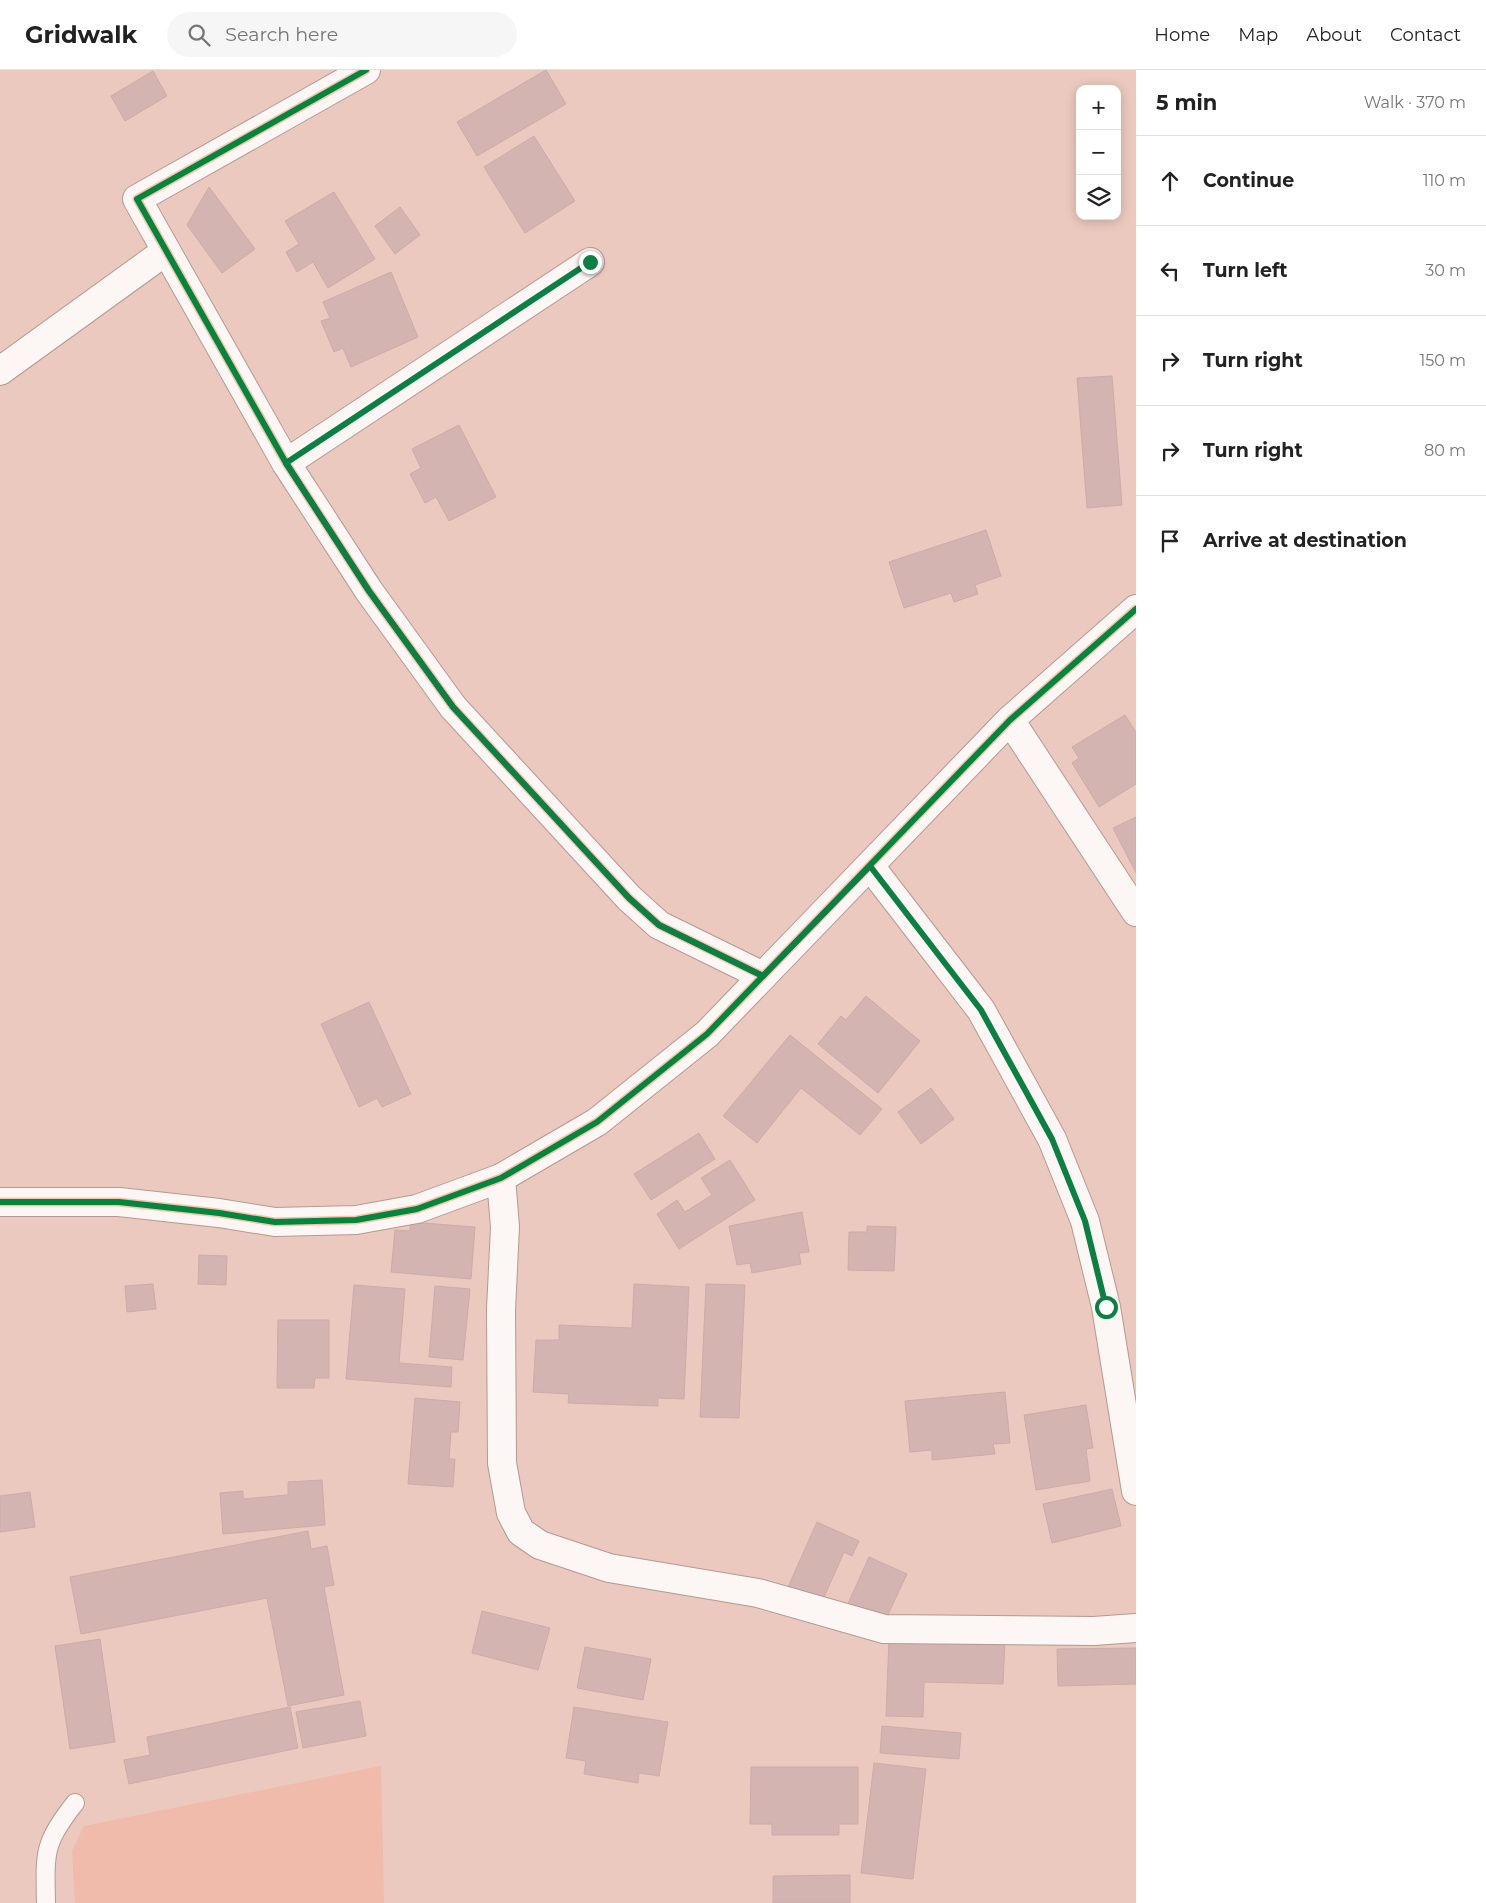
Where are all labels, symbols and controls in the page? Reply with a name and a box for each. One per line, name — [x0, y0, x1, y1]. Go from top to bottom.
search box — [167, 12, 517, 57]
text: Gridwalk — [25, 20, 137, 49]
icon: search — [185, 21, 213, 49]
text: Search here — [225, 23, 338, 46]
text: Home — [1154, 24, 1210, 46]
text: Map — [1238, 24, 1278, 46]
text: About — [1306, 24, 1362, 46]
text: Contact — [1390, 24, 1461, 46]
map controls — [1076, 85, 1121, 220]
button: + — [1076, 85, 1121, 130]
text: 5 min — [1156, 90, 1217, 115]
text: Walk · 370 m — [1364, 93, 1466, 112]
button: − — [1076, 130, 1121, 175]
icon: ahead — [1156, 167, 1184, 195]
text: Continue — [1203, 169, 1294, 192]
text: 110 m — [1423, 171, 1466, 190]
button: layers — [1076, 175, 1121, 220]
route end — [579, 251, 602, 274]
icon: left — [1156, 257, 1184, 285]
text: Turn left — [1203, 259, 1288, 282]
text: 30 m — [1425, 261, 1466, 280]
icon: right — [1156, 347, 1184, 375]
text: Turn right — [1203, 349, 1303, 372]
text: 150 m — [1419, 351, 1466, 370]
icon: right — [1156, 437, 1184, 465]
text: Turn right — [1203, 439, 1303, 462]
text: 80 m — [1424, 441, 1466, 460]
icon: arrive — [1156, 527, 1184, 555]
text: Arrive at destination — [1203, 529, 1407, 552]
route start — [1095, 1296, 1118, 1319]

